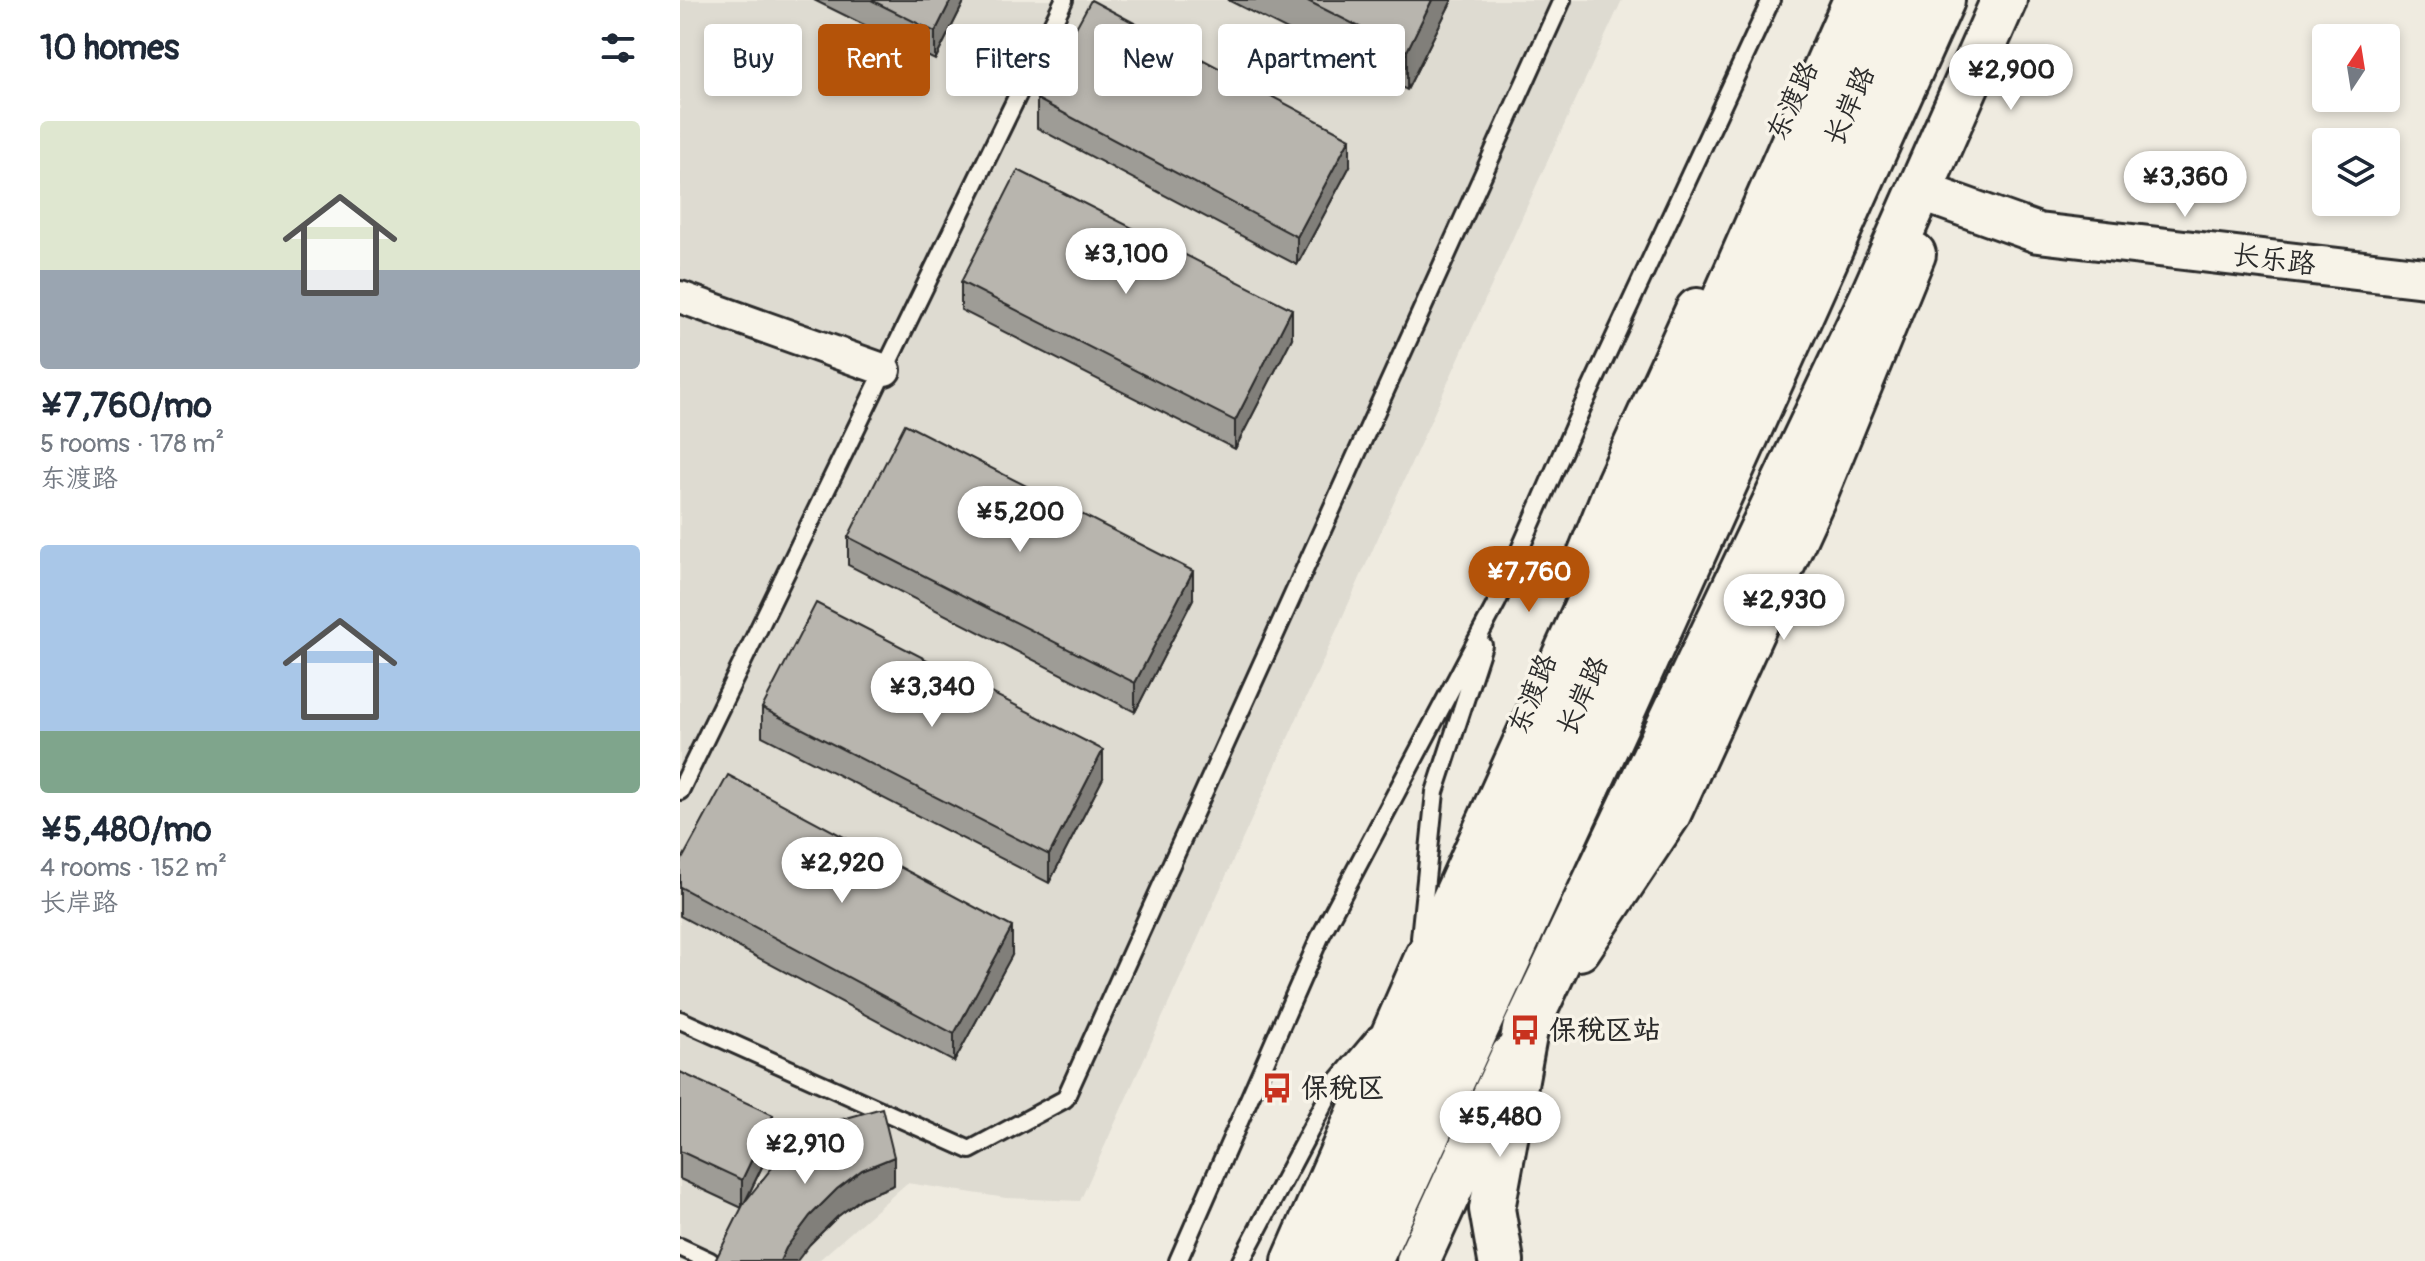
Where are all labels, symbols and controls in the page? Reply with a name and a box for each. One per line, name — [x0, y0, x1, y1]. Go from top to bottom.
chip: Buy — [704, 24, 802, 96]
chip: Rent — [818, 24, 930, 96]
chip: Filters — [946, 24, 1078, 96]
chip: New — [1094, 24, 1202, 96]
chip: Apartment — [1218, 24, 1405, 96]
north arrow — [2312, 24, 2400, 112]
map controls — [2312, 24, 2400, 216]
icon: filters — [596, 26, 640, 70]
text: 10 homes — [40, 27, 179, 70]
pin: ¥2,900 — [1946, 44, 2076, 112]
text: ¥2,900 — [1967, 54, 2055, 86]
street label: 东渡路 — [1759, 56, 1827, 146]
street label: 长岸路 — [1817, 61, 1883, 151]
button: layers — [2312, 128, 2400, 216]
pin: ¥3,360 — [2120, 151, 2250, 219]
text: ¥3,360 — [2142, 161, 2228, 193]
icon: home — [268, 173, 412, 317]
pin: ¥3,100 — [1061, 228, 1191, 296]
text: ¥3,100 — [1084, 238, 1168, 270]
street label: 长乐路 — [2230, 238, 2318, 282]
text: ¥7,760/mo — [40, 385, 212, 428]
text: 5 rooms · 178 m² — [40, 428, 224, 460]
text: 东渡路 — [40, 463, 118, 495]
pin: ¥5,200 — [955, 486, 1085, 554]
text: ¥5,200 — [976, 496, 1064, 528]
pin: ¥7,760 — [1464, 546, 1594, 614]
text: ¥7,760 — [1486, 556, 1572, 588]
pin: ¥2,930 — [1719, 574, 1849, 642]
text: ¥2,930 — [1742, 584, 1826, 616]
icon: home — [268, 597, 412, 741]
street label: 东渡路 — [1501, 648, 1565, 740]
street label: 长岸路 — [1549, 651, 1617, 741]
pin: ¥3,340 — [867, 661, 997, 729]
text: ¥3,340 — [889, 671, 975, 703]
text: ¥5,480/mo — [40, 809, 211, 852]
pin: ¥2,920 — [777, 837, 907, 905]
text: ¥2,920 — [800, 847, 884, 879]
text: 4 rooms · 152 m² — [40, 852, 227, 884]
text: 长岸路 — [40, 887, 118, 919]
bus stop icon: 保税区站 — [1508, 1013, 1542, 1047]
place label: 保税区站 — [1549, 1013, 1661, 1048]
bus stop icon: 保税区 — [1260, 1071, 1294, 1105]
place label: 保税区 — [1301, 1071, 1385, 1106]
pin: ¥5,480 — [1435, 1091, 1565, 1159]
text: ¥5,480 — [1458, 1101, 1542, 1133]
pin: ¥2,910 — [740, 1118, 870, 1186]
text: ¥2,910 — [765, 1128, 845, 1160]

